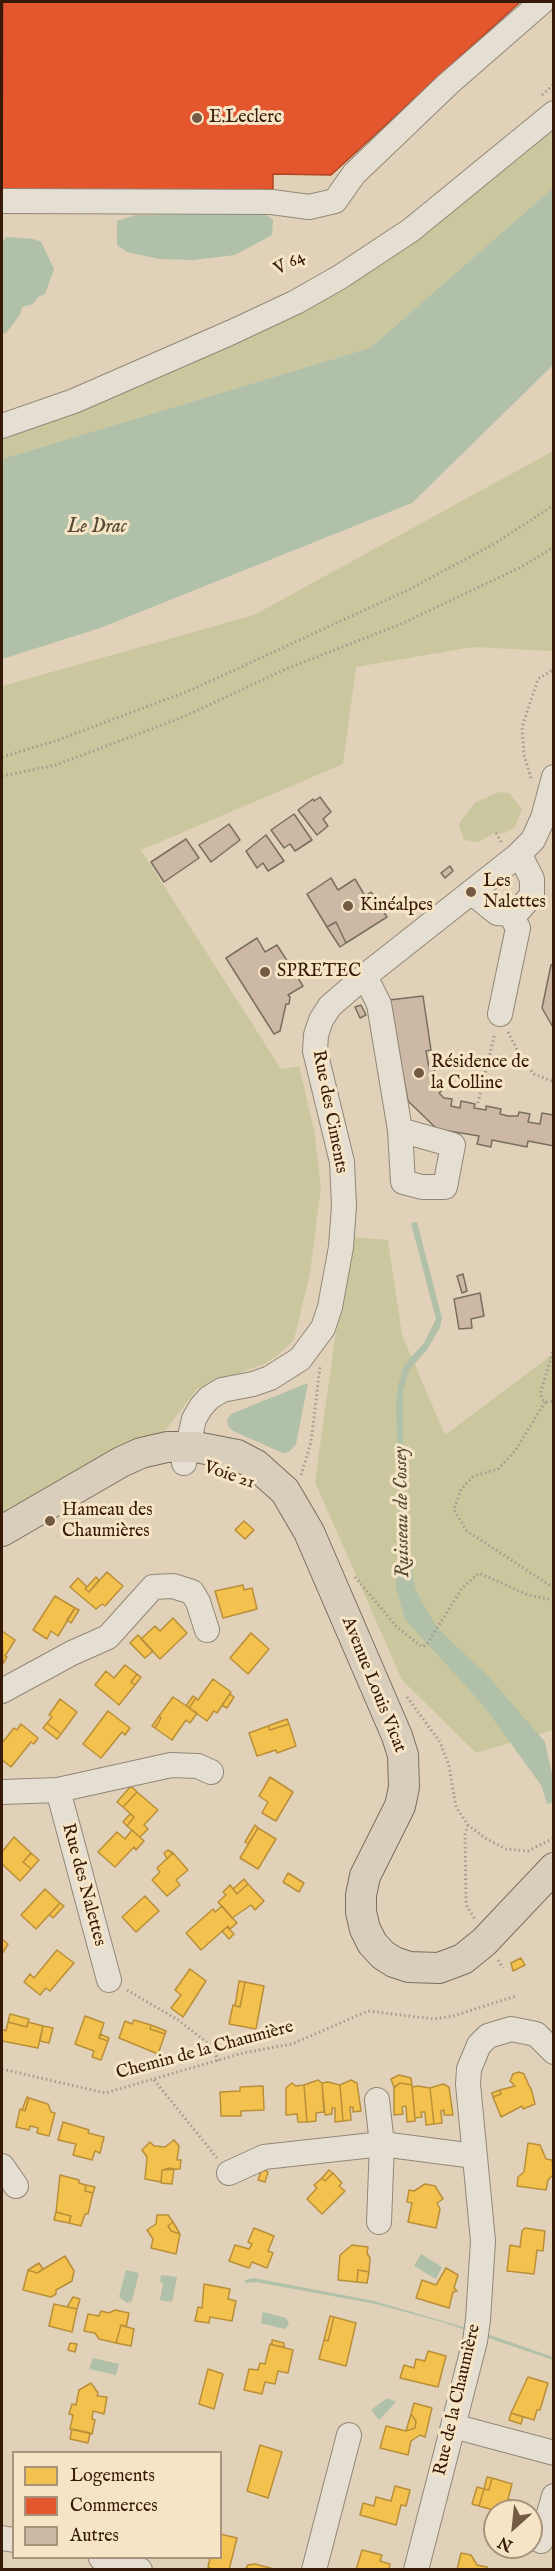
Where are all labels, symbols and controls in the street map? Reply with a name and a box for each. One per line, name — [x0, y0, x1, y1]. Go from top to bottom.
place label: E.Leclerc — [209, 107, 282, 129]
marker: E.Leclerc — [190, 111, 204, 125]
street label: V 64 — [271, 247, 309, 281]
water label: Le Drac — [67, 516, 127, 540]
place label: Les Nalettes — [483, 871, 546, 914]
marker: Les Nalettes — [464, 885, 478, 899]
place label: Kinéalpes — [360, 895, 433, 917]
marker: Kinéalpes — [341, 899, 355, 913]
place label: SPRETEC — [277, 961, 361, 983]
marker: SPRETEC — [258, 965, 272, 979]
street label: Rue des Ciments — [306, 1049, 352, 1175]
place label: Résidence de la Colline — [431, 1052, 529, 1094]
marker: Résidence de la Colline — [412, 1066, 426, 1080]
water label: Ruisseau de Cossey — [390, 1446, 416, 1578]
street label: Voie 21 — [201, 1457, 257, 1495]
place label: Hameau des Chaumières — [62, 1500, 153, 1543]
marker: Hameau des Chaumières — [43, 1514, 57, 1528]
street label: Avenue Louis Vicat — [336, 1614, 410, 1756]
street label: Rue des Nalettes — [56, 1821, 110, 1949]
street label: Chemin de la Chaumière — [114, 2017, 296, 2085]
street label: Rue de la Chaumière — [430, 2322, 486, 2478]
legend — [12, 2451, 222, 2559]
text: Logements — [70, 2465, 155, 2488]
text: Commerces — [70, 2495, 158, 2518]
north arrow — [483, 2499, 543, 2559]
text: Autres — [70, 2525, 119, 2548]
text: N — [495, 2531, 516, 2555]

